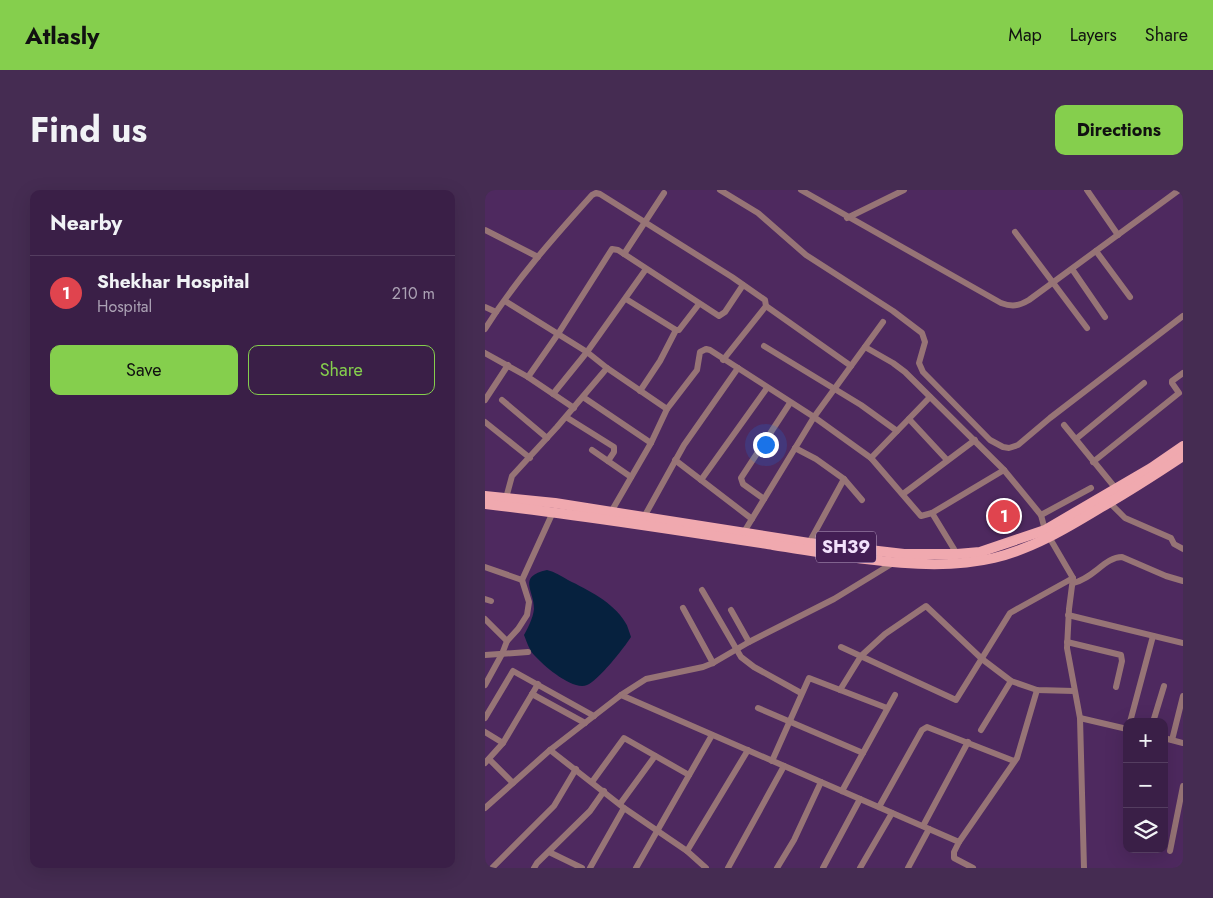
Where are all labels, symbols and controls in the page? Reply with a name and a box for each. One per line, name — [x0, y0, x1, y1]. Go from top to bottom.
text: Atlasly — [25, 18, 100, 53]
text: Map — [1008, 22, 1042, 48]
text: Layers — [1070, 22, 1117, 48]
text: Share — [1145, 22, 1188, 48]
text: Find us — [30, 105, 147, 155]
button: Directions — [1055, 105, 1183, 155]
text: Nearby — [50, 208, 122, 238]
text: Shekhar Hospital — [97, 268, 249, 295]
text: 1 — [62, 282, 70, 305]
text: 210 m — [392, 282, 435, 305]
text: Hospital — [97, 295, 152, 318]
button: Save — [50, 345, 238, 395]
button: Share — [248, 345, 435, 395]
your location — [753, 432, 779, 458]
pin: 1 — [988, 497, 1020, 535]
road number: SH39 — [816, 532, 876, 562]
map controls — [1123, 718, 1168, 853]
button: + — [1123, 718, 1168, 763]
button: − — [1123, 763, 1168, 808]
button: layers — [1123, 808, 1168, 853]

